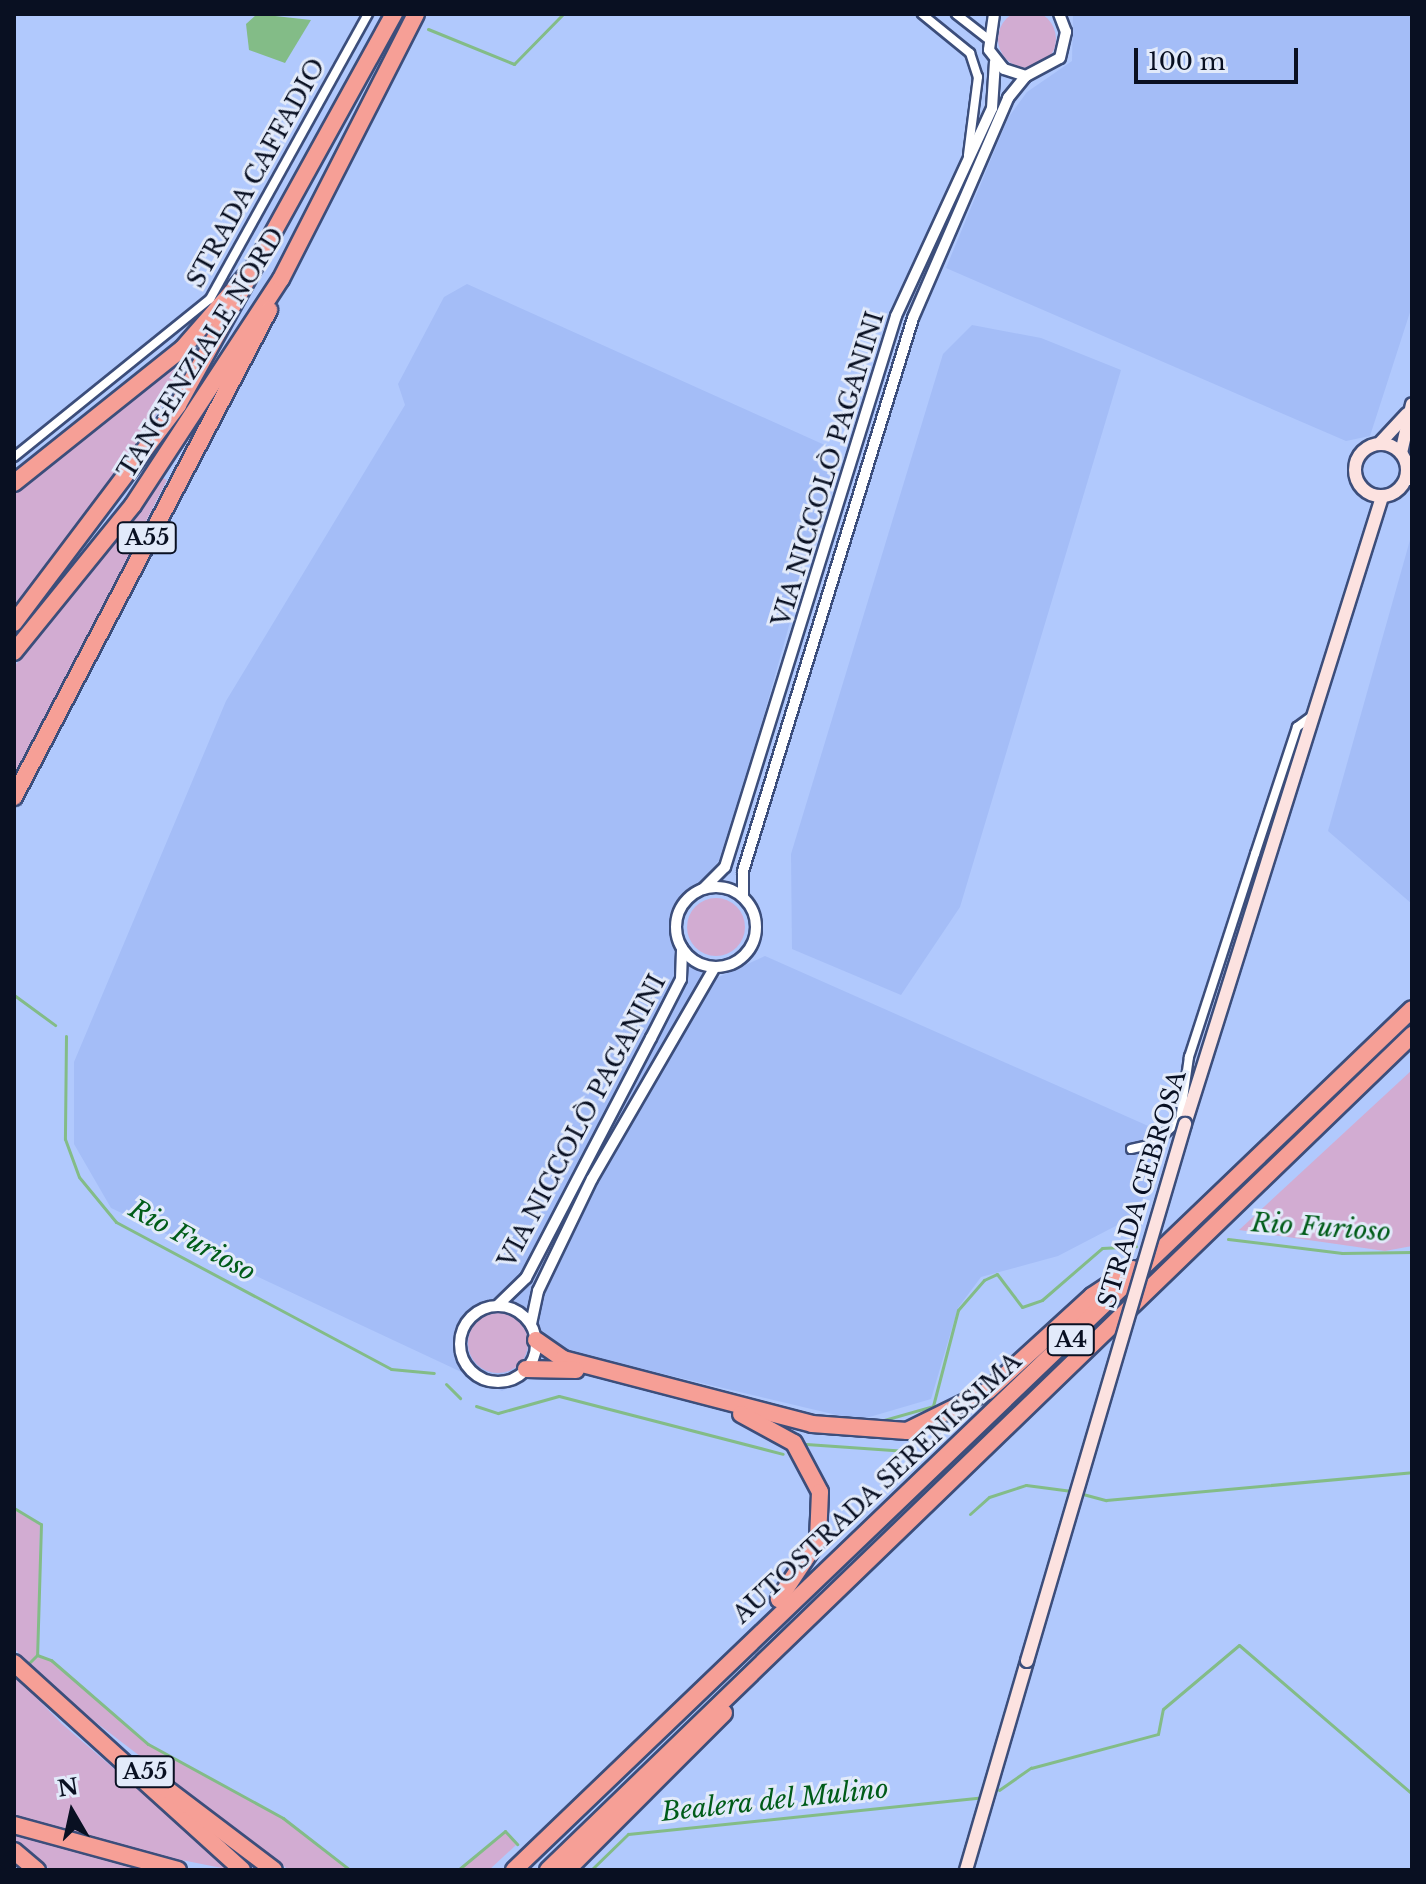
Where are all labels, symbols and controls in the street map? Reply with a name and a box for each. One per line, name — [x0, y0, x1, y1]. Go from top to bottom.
scale bar — [1138, 32, 1302, 82]
text: 100 m — [1148, 47, 1226, 76]
street label: STRADA CAFFADIO — [181, 53, 331, 293]
street label: TANGENZIALE NORD — [112, 222, 290, 484]
street label: VIA NICCOLÒ PAGANINI — [766, 308, 890, 630]
road number: A55 — [115, 520, 179, 556]
street label: VIA NICCOLÒ PAGANINI — [492, 969, 672, 1273]
street label: STRADA CEBROSA — [1092, 1066, 1192, 1312]
water label: Rio Furioso — [123, 1193, 261, 1289]
water label: Rio Furioso — [1250, 1208, 1392, 1248]
road number: A4 — [1045, 1322, 1097, 1358]
street label: AUTOSTRADA SERENISSIMA — [727, 1346, 1027, 1630]
road number: A55 — [113, 1754, 177, 1790]
north arrow — [32, 1772, 112, 1852]
text: N — [56, 1773, 80, 1803]
water label: Bealera del Mulino — [659, 1773, 891, 1829]

